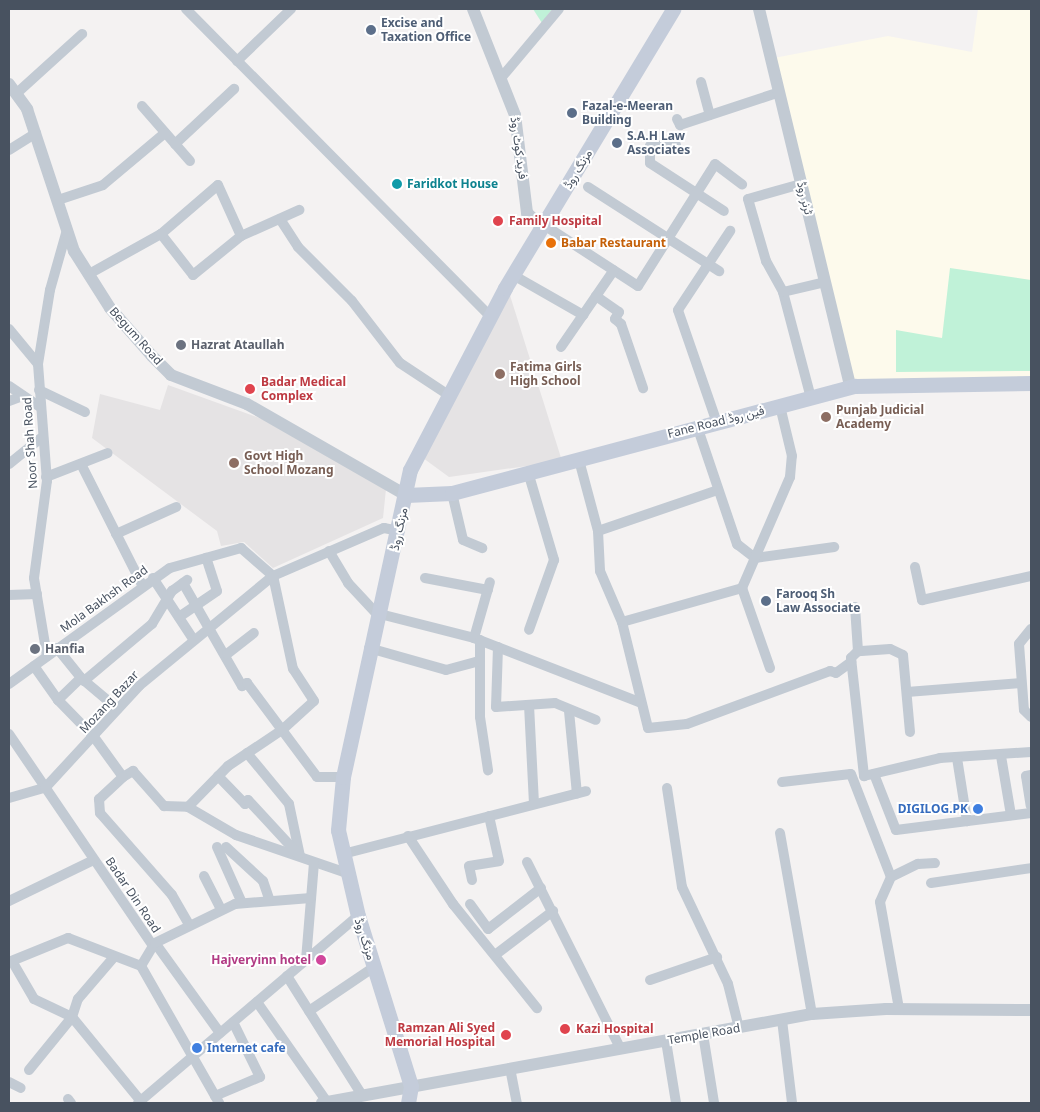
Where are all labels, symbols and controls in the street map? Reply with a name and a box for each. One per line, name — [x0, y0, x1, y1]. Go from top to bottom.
place label: Excise and Taxation Office — [381, 16, 471, 44]
marker: Excise and Taxation Office — [365, 24, 377, 36]
place label: Fazal-e-Meeran Building — [582, 99, 673, 127]
marker: Fazal-e-Meeran Building — [566, 107, 578, 119]
street label: فرید کوٹ روڈ — [508, 116, 530, 180]
place label: S.A.H Law Associates — [627, 129, 690, 157]
marker: S.A.H Law Associates — [611, 137, 623, 149]
street label: مزنگ روڈ — [561, 147, 595, 191]
place label: Faridkot House — [407, 177, 498, 191]
marker: Faridkot House — [391, 178, 403, 190]
street label: ٹرنر روڈ — [794, 180, 816, 216]
marker: Family Hospital — [491, 214, 505, 228]
place label: Family Hospital — [509, 214, 601, 228]
place label: Babar Restaurant — [561, 236, 666, 250]
marker: Babar Restaurant — [545, 237, 557, 249]
street label: Begum Road — [106, 304, 166, 368]
place label: Hazrat Ataullah — [191, 338, 285, 352]
marker: Hazrat Ataullah — [175, 339, 187, 351]
place label: Fatima Girls High School — [510, 360, 582, 388]
marker: Fatima Girls High School — [494, 368, 506, 380]
place label: Badar Medical Complex — [261, 375, 346, 403]
marker: Badar Medical Complex — [243, 382, 257, 396]
street label: Noor Shah Road — [20, 397, 40, 489]
street label: Fane Road فین روڈ — [666, 403, 766, 441]
place label: Punjab Judicial Academy — [836, 403, 924, 431]
marker: Punjab Judicial Academy — [820, 411, 832, 423]
place label: Govt High School Mozang — [244, 449, 333, 477]
marker: Govt High School Mozang — [228, 457, 240, 469]
street label: مزنگ روڈ — [387, 506, 411, 552]
street label: Mola Bakhsh Road — [57, 562, 151, 636]
place label: Farooq Sh Law Associate — [776, 587, 860, 615]
marker: Farooq Sh Law Associate — [760, 595, 772, 607]
place label: Hanfia — [45, 642, 85, 656]
marker: Hanfia — [29, 643, 41, 655]
street label: Mozang Bazar — [76, 668, 142, 736]
place label: DIGILOG.PK — [898, 802, 968, 816]
marker: DIGILOG.PK — [972, 803, 984, 815]
street label: Badar Din Road — [102, 855, 164, 935]
street label: مزنگ روڈ — [351, 916, 379, 962]
place label: Hajveryinn hotel — [211, 953, 311, 967]
marker: Hajveryinn hotel — [315, 954, 327, 966]
place label: Ramzan Ali Syed Memorial Hospital — [385, 1021, 495, 1049]
street label: Temple Road — [667, 1021, 741, 1047]
marker: Kazi Hospital — [558, 1022, 572, 1036]
place label: Kazi Hospital — [576, 1022, 654, 1036]
marker: Ramzan Ali Syed Memorial Hospital — [499, 1028, 513, 1042]
place label: Internet cafe — [207, 1041, 286, 1055]
marker: Internet cafe — [191, 1042, 203, 1054]

